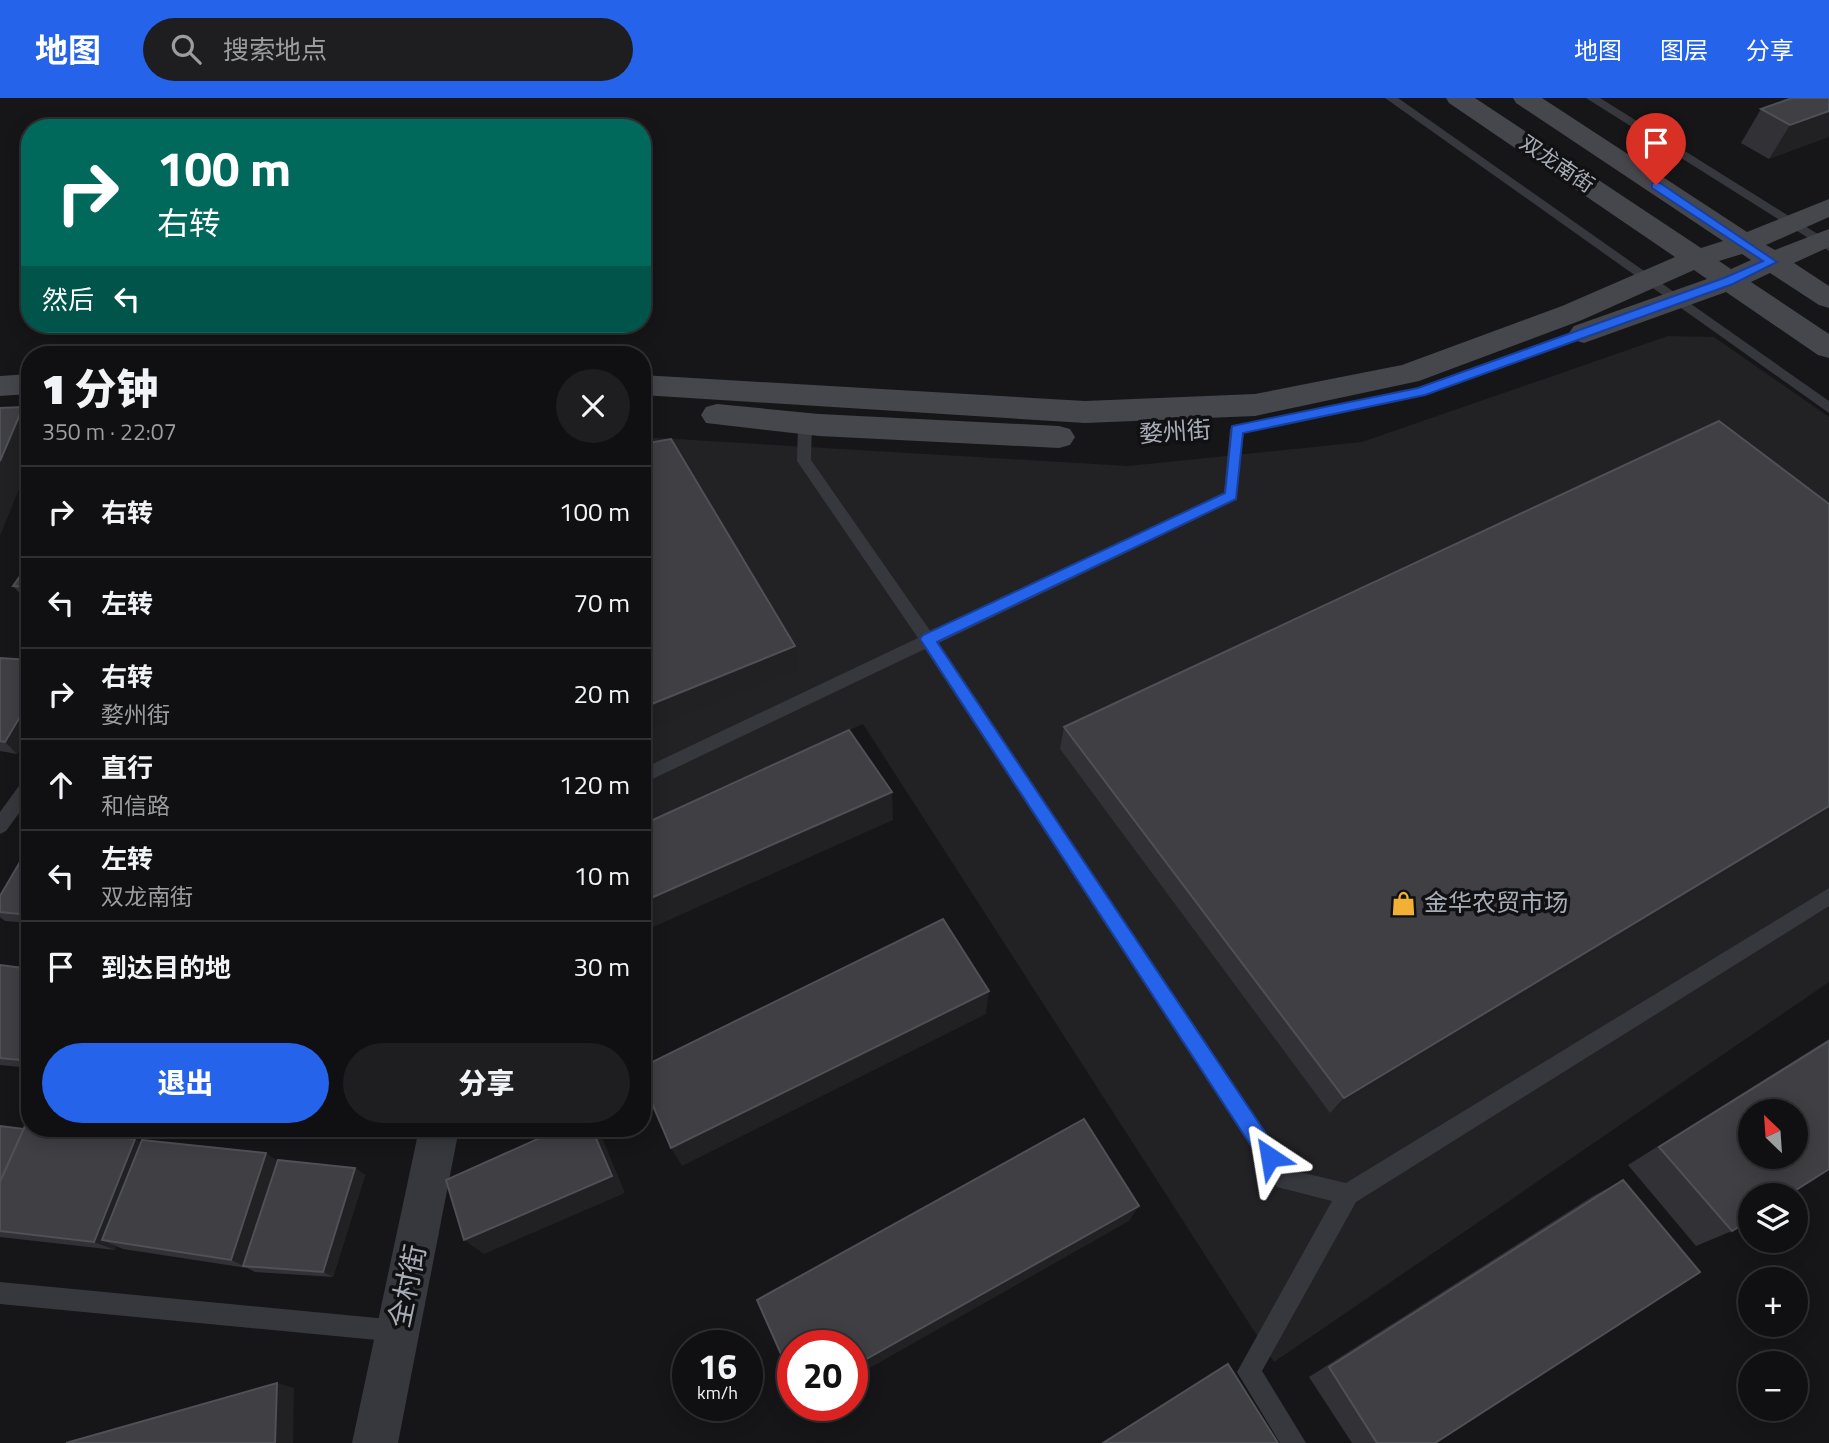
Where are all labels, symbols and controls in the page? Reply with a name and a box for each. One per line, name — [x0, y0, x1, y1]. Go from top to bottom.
search box — [143, 18, 633, 81]
text: 地图 — [35, 25, 101, 75]
icon: search — [167, 30, 205, 68]
text: 搜索地点 — [223, 30, 327, 69]
text: 地图 — [1574, 32, 1622, 68]
text: 图层 — [1660, 32, 1708, 68]
text: 分享 — [1746, 32, 1794, 68]
pin — [1626, 113, 1686, 185]
icon: arrive — [1637, 124, 1675, 162]
street label: 双龙南街 — [1514, 126, 1601, 200]
text: 100 m — [157, 130, 291, 205]
icon: right — [42, 147, 133, 238]
text: 右转 — [157, 199, 221, 247]
text: 然后 — [42, 280, 94, 319]
icon: left — [108, 280, 146, 318]
text: 1 分钟 — [42, 356, 158, 420]
button: close — [556, 369, 630, 443]
street label: 婺州街 — [1138, 411, 1212, 451]
text: 350 m · 22:07 — [42, 414, 177, 449]
text: 100 m — [559, 492, 630, 531]
icon: right — [42, 493, 80, 531]
text: 右转 — [101, 493, 153, 532]
text: 70 m — [573, 583, 630, 622]
icon: left — [42, 584, 80, 622]
text: 左转 — [101, 584, 153, 623]
text: 右转 — [101, 657, 153, 696]
text: 20 m — [573, 674, 630, 713]
icon: right — [42, 675, 80, 713]
text: 婺州街 — [101, 697, 170, 732]
text: 直行 — [101, 748, 153, 787]
text: 120 m — [559, 765, 630, 804]
icon: ahead — [42, 766, 80, 804]
text: 和信路 — [101, 788, 170, 823]
text: 左转 — [101, 839, 153, 878]
text: 10 m — [573, 856, 630, 895]
icon: left — [42, 857, 80, 895]
text: 双龙南街 — [101, 879, 193, 914]
place label: 金华农贸市场 — [1424, 884, 1568, 920]
shop icon: 金华农贸市场 — [1390, 889, 1418, 917]
text: 30 m — [573, 947, 630, 986]
icon: arrive — [42, 948, 80, 986]
text: 到达目的地 — [101, 948, 231, 987]
button: 退出 — [42, 1043, 329, 1123]
button: 分享 — [343, 1043, 630, 1123]
north arrow — [1738, 1099, 1808, 1169]
map controls — [1738, 1099, 1808, 1421]
position arrow — [1233, 1120, 1307, 1194]
button: layers — [1738, 1183, 1808, 1253]
street label: 全村街 — [377, 1240, 436, 1331]
button: + — [1738, 1267, 1808, 1337]
speed limit sign: 20 — [777, 1330, 868, 1421]
text: 16 — [698, 1339, 737, 1393]
button: − — [1738, 1351, 1808, 1421]
text: km/h — [697, 1379, 738, 1406]

